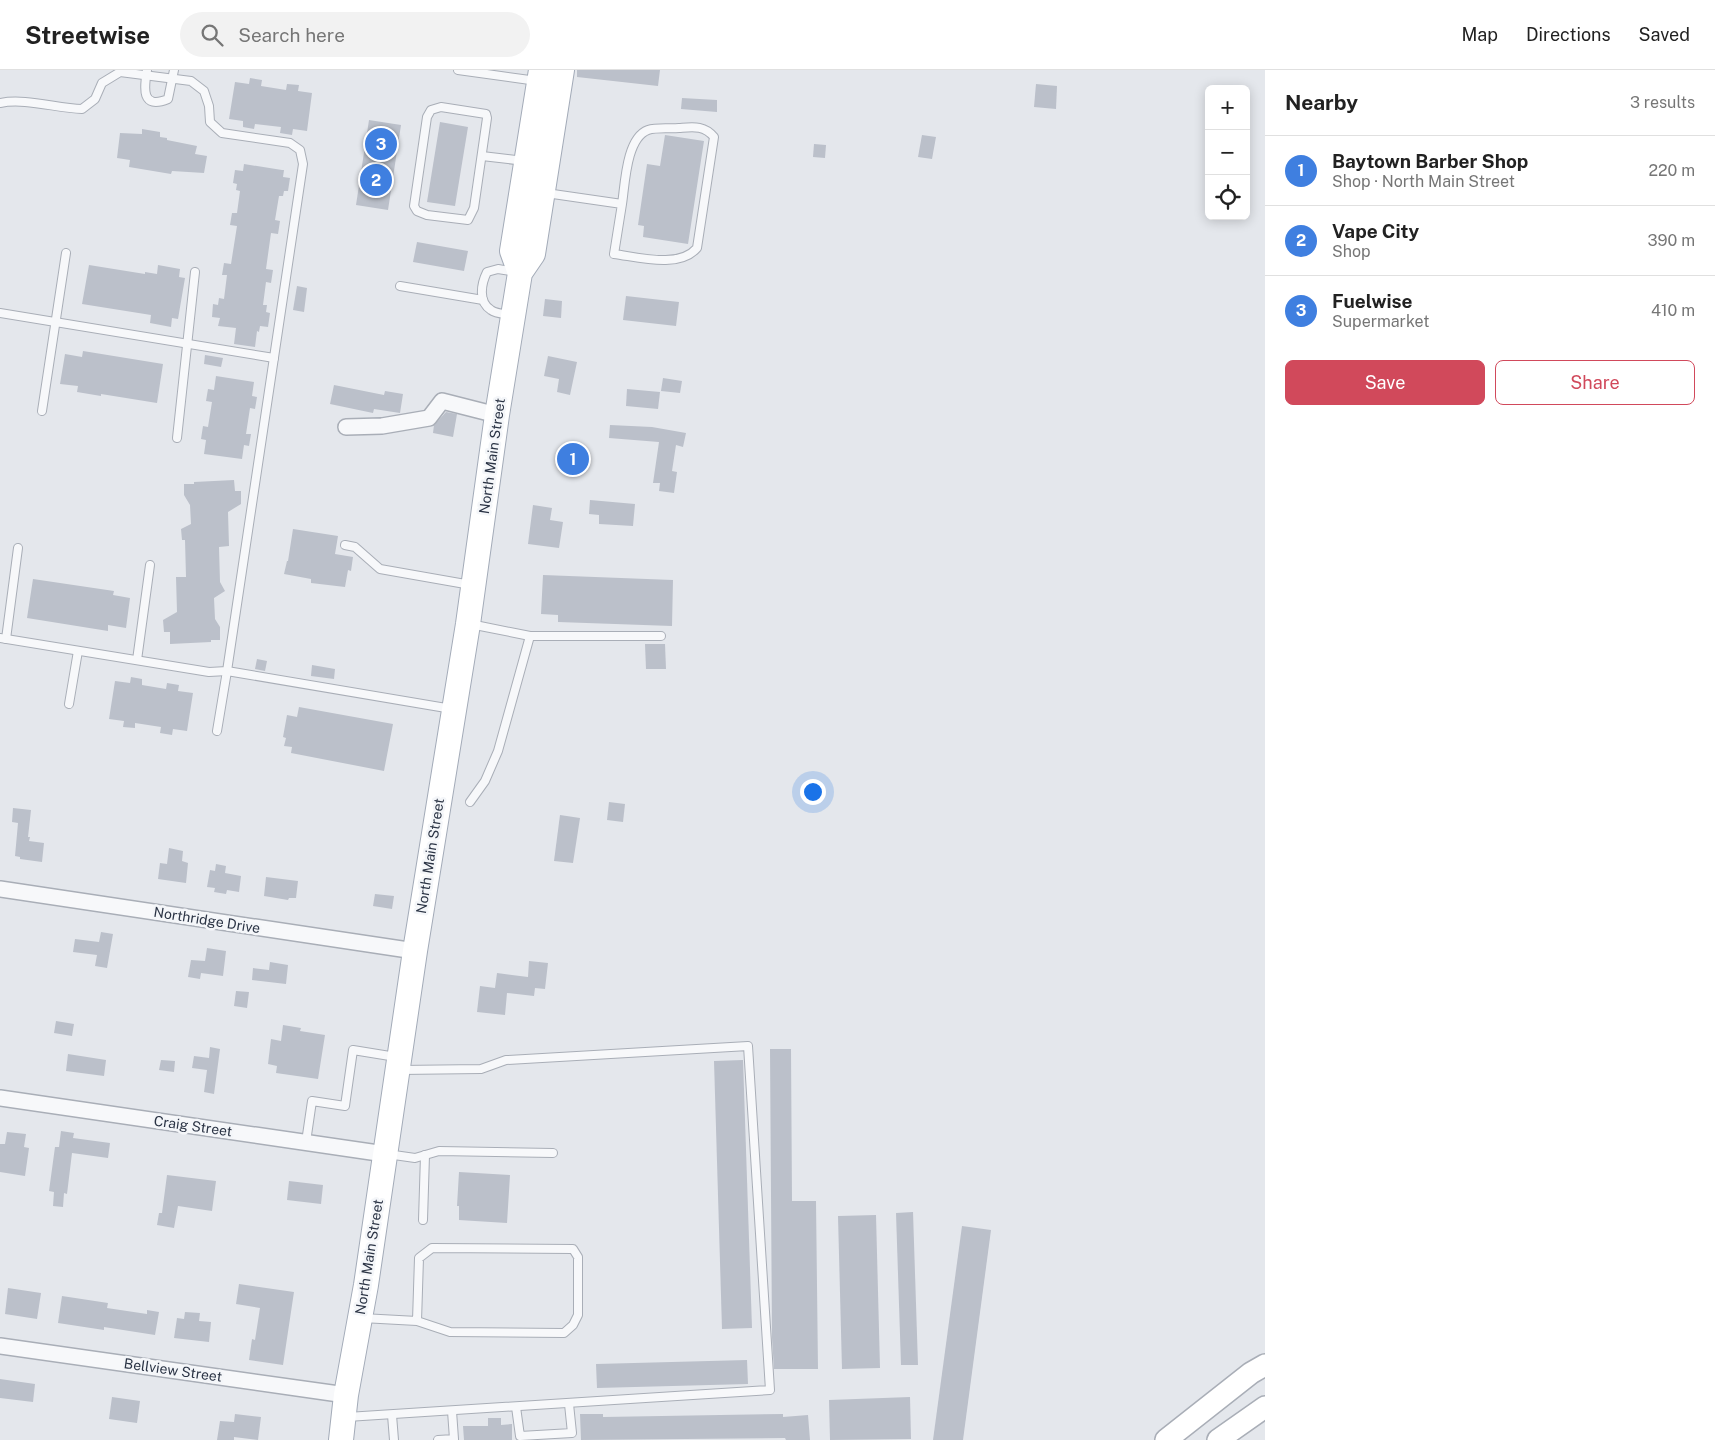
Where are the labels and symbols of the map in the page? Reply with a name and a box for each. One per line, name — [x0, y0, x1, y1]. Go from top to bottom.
pin: 3 — [365, 125, 397, 163]
pin: 2 — [360, 161, 392, 199]
street label: North Main Street — [476, 397, 508, 515]
pin: 1 — [557, 440, 589, 478]
your location — [800, 779, 826, 805]
street label: North Main Street — [413, 797, 447, 915]
street label: Northridge Drive — [153, 904, 261, 936]
street label: Craig Street — [153, 1113, 233, 1139]
street label: North Main Street — [352, 1198, 386, 1316]
street label: Bellview Street — [123, 1355, 223, 1385]

